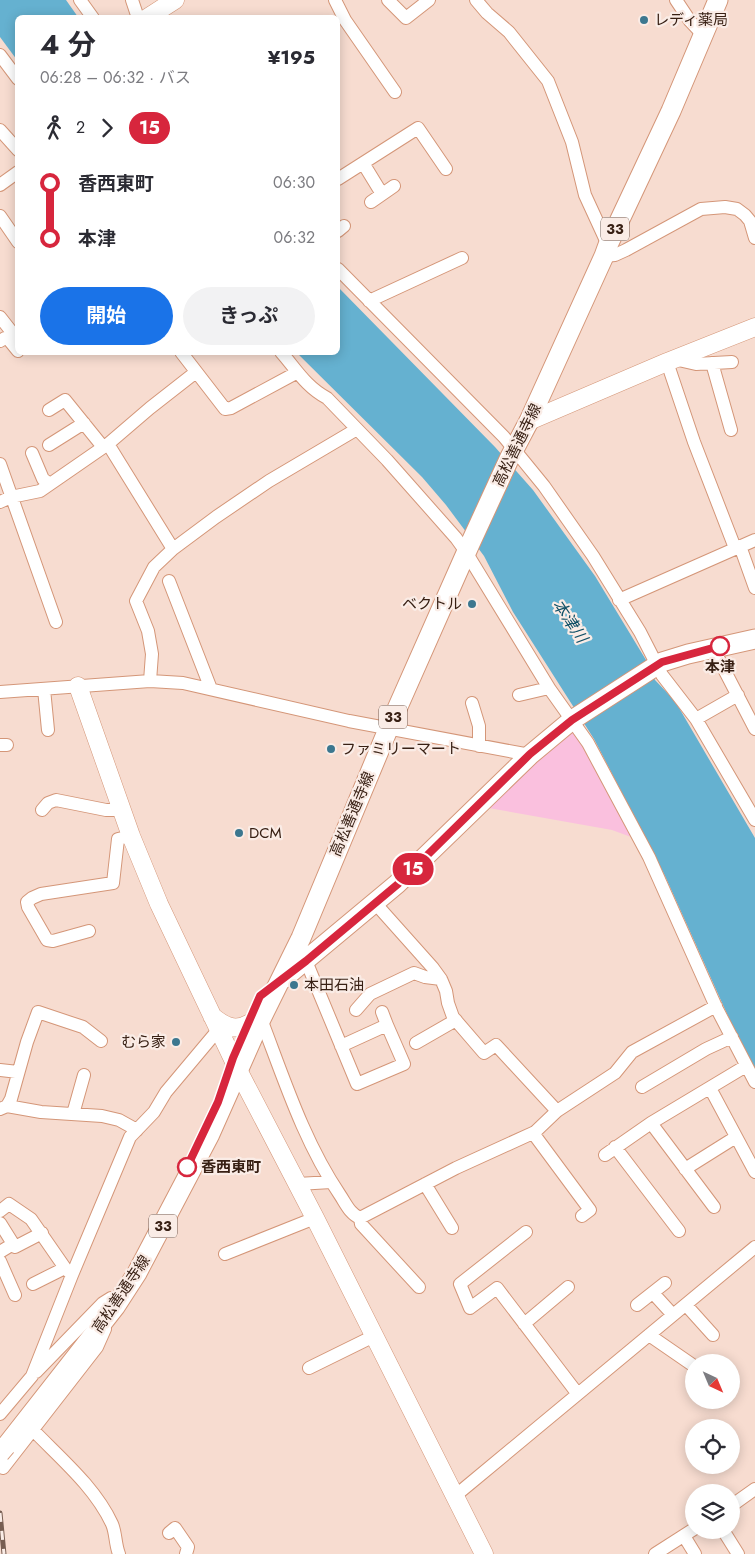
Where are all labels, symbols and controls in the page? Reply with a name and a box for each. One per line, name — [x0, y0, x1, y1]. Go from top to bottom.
place label: レディ薬局 — [654, 9, 728, 31]
marker: レディ薬局 — [638, 14, 650, 26]
text: 4 分 — [40, 24, 96, 65]
text: ¥195 — [268, 44, 315, 71]
text: 06:28 – 06:32 · バス — [40, 66, 191, 89]
icon: walk — [40, 114, 68, 142]
icon: forward — [93, 114, 121, 142]
text: 15 — [139, 115, 160, 141]
text: 2 — [76, 116, 85, 139]
text: 香西東町 — [78, 170, 154, 197]
text: 06:30 — [273, 171, 315, 194]
road number: 33 — [601, 218, 629, 240]
text: 本津 — [78, 225, 116, 252]
text: 06:32 — [274, 226, 315, 249]
button: 開始 — [40, 287, 173, 345]
button: きっぷ — [183, 287, 315, 345]
street label: 高松善通寺線 — [487, 400, 547, 490]
place label: ベクトル — [402, 593, 462, 615]
water label: 本津川 — [547, 595, 594, 649]
marker: ベクトル — [466, 598, 478, 610]
marker: 本津 — [710, 636, 730, 656]
place label: 本津 — [705, 656, 735, 678]
road number: 33 — [379, 706, 407, 729]
place label: ファミリーマート — [341, 738, 461, 760]
marker: ファミリーマート — [325, 743, 337, 755]
street label: 高松善通寺線 — [324, 768, 380, 860]
place label: DCM — [249, 822, 282, 844]
marker: DCM — [233, 827, 245, 839]
line badge: 15 — [390, 853, 436, 885]
text: 15 — [403, 856, 423, 882]
place label: 本田石油 — [304, 974, 364, 996]
marker: 本田石油 — [288, 979, 300, 991]
place label: むら家 — [121, 1031, 166, 1053]
marker: むら家 — [170, 1036, 182, 1048]
place label: 香西東町 — [201, 1156, 261, 1178]
marker: 香西東町 — [177, 1157, 197, 1177]
road number: 33 — [149, 1214, 177, 1238]
street label: 高松善通寺線 — [87, 1251, 155, 1337]
north arrow — [685, 1354, 740, 1409]
map controls — [685, 1354, 740, 1539]
button: locate — [685, 1419, 740, 1474]
button: layers — [685, 1484, 740, 1539]

